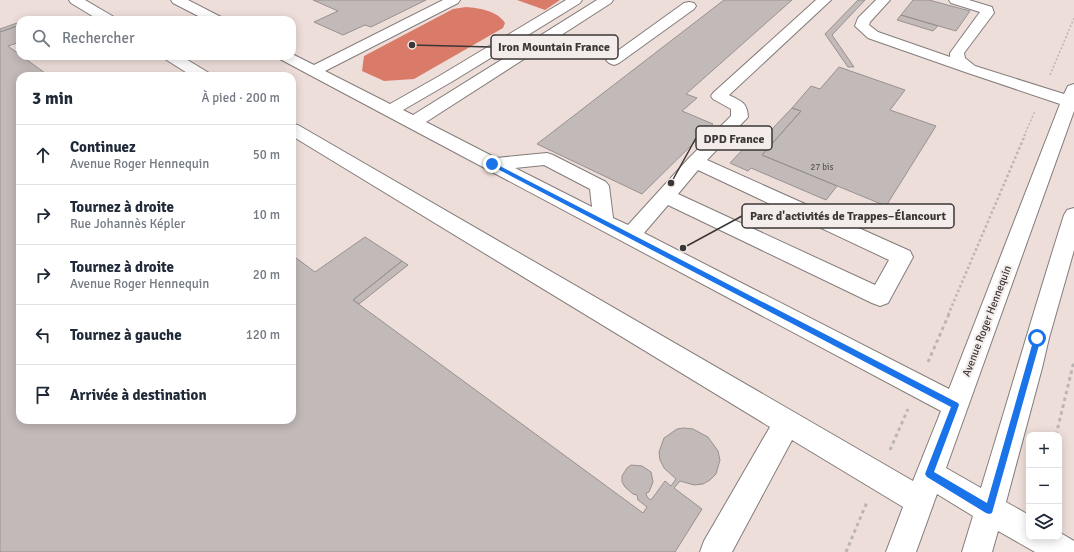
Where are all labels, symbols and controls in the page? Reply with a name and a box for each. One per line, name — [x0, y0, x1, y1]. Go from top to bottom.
search box — [16, 16, 296, 60]
icon: search — [30, 27, 52, 49]
text: Rechercher — [62, 29, 135, 47]
callout: Iron Mountain France — [491, 35, 618, 59]
text: Iron Mountain France — [498, 40, 610, 55]
text: 3 min — [32, 88, 73, 109]
text: À pied · 200 m — [201, 90, 280, 106]
callout: DPD France — [696, 126, 772, 150]
text: DPD France — [704, 132, 764, 147]
text: Continuez — [70, 138, 136, 156]
icon: ahead — [32, 144, 54, 166]
text: 50 m — [253, 147, 280, 163]
route end — [483, 155, 501, 173]
text: Avenue Roger Hennequin — [70, 156, 209, 172]
house number: 27 bis — [811, 162, 833, 173]
text: Tournez à droite — [70, 198, 174, 216]
icon: right — [32, 204, 54, 226]
callout: Parc d'activités de Trappes–Élancourt — [742, 204, 954, 228]
text: 10 m — [253, 207, 280, 223]
text: Parc d'activités de Trappes–Élancourt — [750, 209, 947, 224]
text: Rue Johannès Képler — [70, 216, 185, 232]
text: Tournez à droite — [70, 258, 174, 276]
icon: right — [32, 264, 54, 286]
street label: Avenue Roger Hennequin — [960, 264, 1014, 378]
text: 20 m — [253, 267, 280, 283]
text: Avenue Roger Hennequin — [70, 276, 209, 292]
icon: left — [32, 324, 54, 346]
text: Tournez à gauche — [70, 326, 182, 344]
text: 120 m — [246, 327, 280, 343]
route start — [1028, 329, 1046, 347]
icon: arrive — [32, 384, 54, 406]
text: Arrivée à destination — [70, 386, 207, 404]
map controls — [1026, 432, 1062, 540]
button: + — [1026, 432, 1062, 468]
button: − — [1026, 468, 1062, 504]
button: layers — [1026, 504, 1062, 540]

